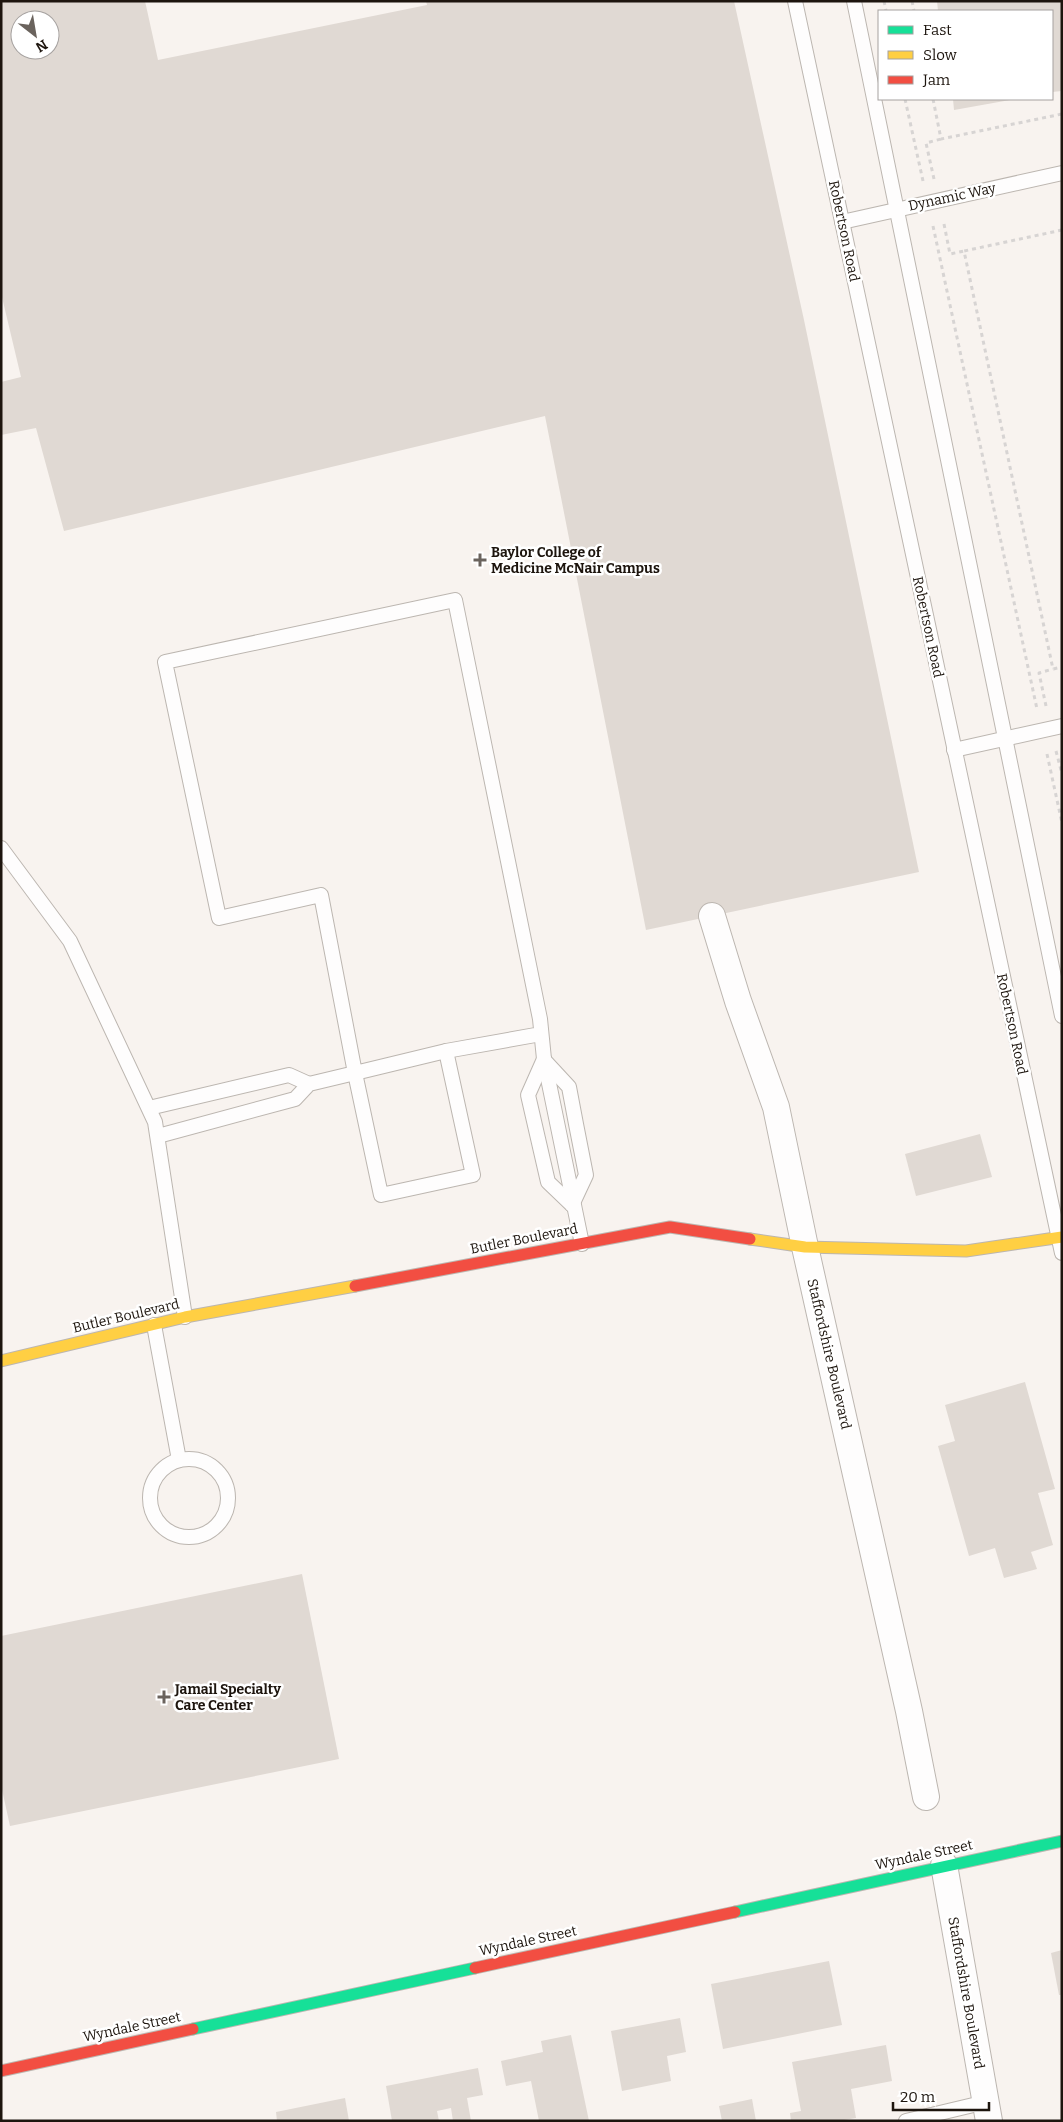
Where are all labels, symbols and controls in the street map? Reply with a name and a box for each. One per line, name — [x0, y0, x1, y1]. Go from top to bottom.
north arrow — [10, 10, 60, 60]
legend — [878, 10, 1053, 100]
text: Fast — [923, 21, 952, 39]
text: N — [32, 36, 50, 56]
text: Slow — [923, 46, 958, 64]
text: Jam — [922, 71, 951, 89]
street label: Robertson Road — [825, 179, 863, 283]
street label: Dynamic Way — [907, 179, 998, 215]
place label: Baylor College of Medicine McNair Campus — [491, 544, 660, 577]
marker: Baylor College of Medicine McNair Campus — [473, 553, 487, 567]
street label: Robertson Road — [909, 575, 947, 679]
street label: Robertson Road — [993, 972, 1031, 1076]
street label: Butler Boulevard — [469, 1220, 579, 1258]
street label: Staffordshire Boulevard — [803, 1277, 855, 1431]
street label: Butler Boulevard — [71, 1295, 181, 1337]
place label: Jamail Specialty Care Center — [174, 1681, 281, 1714]
marker: Jamail Specialty Care Center — [157, 1690, 171, 1704]
street label: Wyndale Street — [874, 1836, 974, 1874]
street label: Staffordshire Boulevard — [944, 1916, 988, 2070]
street label: Wyndale Street — [478, 1922, 578, 1960]
street label: Wyndale Street — [82, 2008, 182, 2046]
scale bar — [893, 2080, 989, 2112]
text: 20 m — [900, 2088, 936, 2106]

